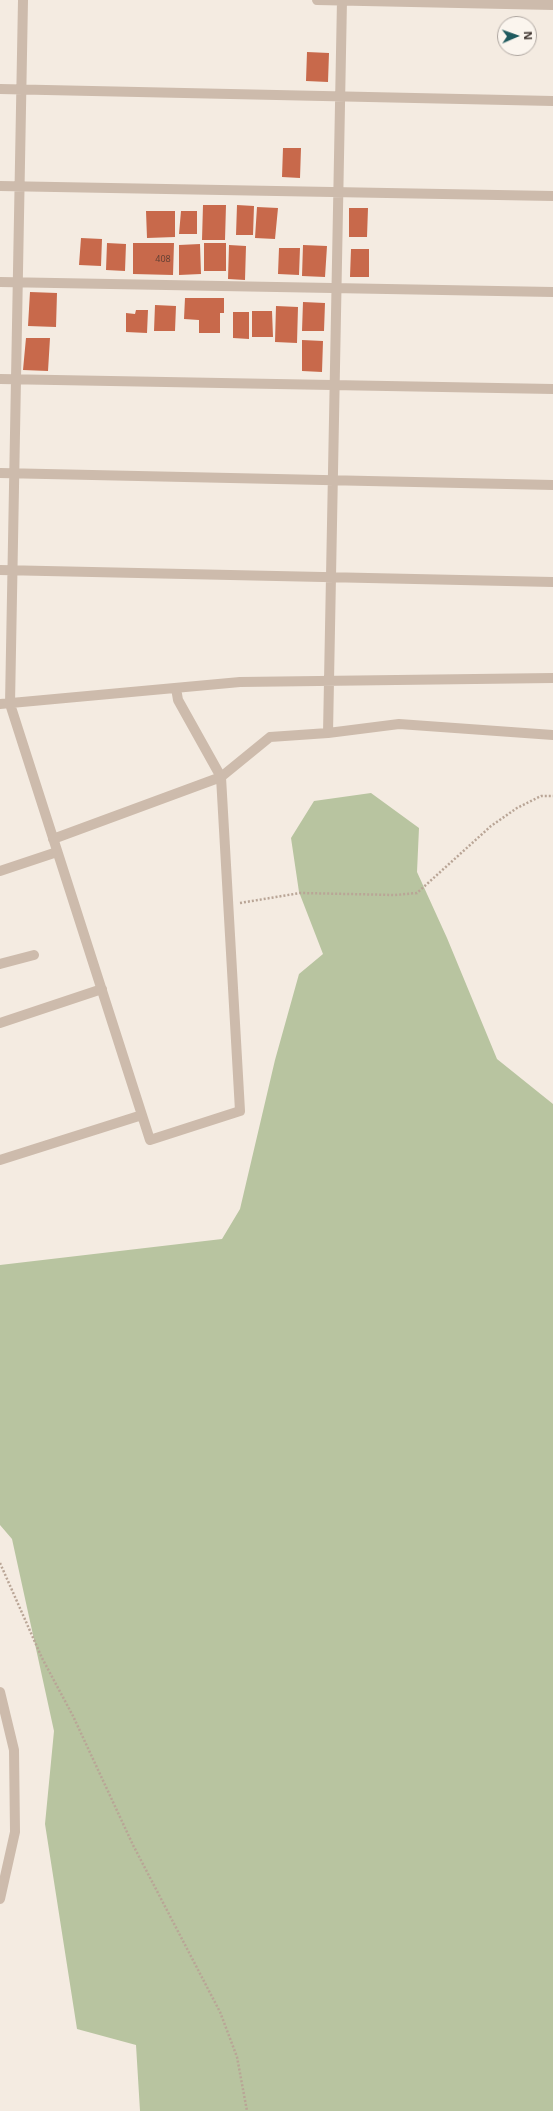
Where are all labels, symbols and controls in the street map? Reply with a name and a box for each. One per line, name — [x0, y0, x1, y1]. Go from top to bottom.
north arrow — [497, 16, 537, 56]
text: N — [521, 31, 536, 40]
house number: 408 — [155, 254, 171, 264]

